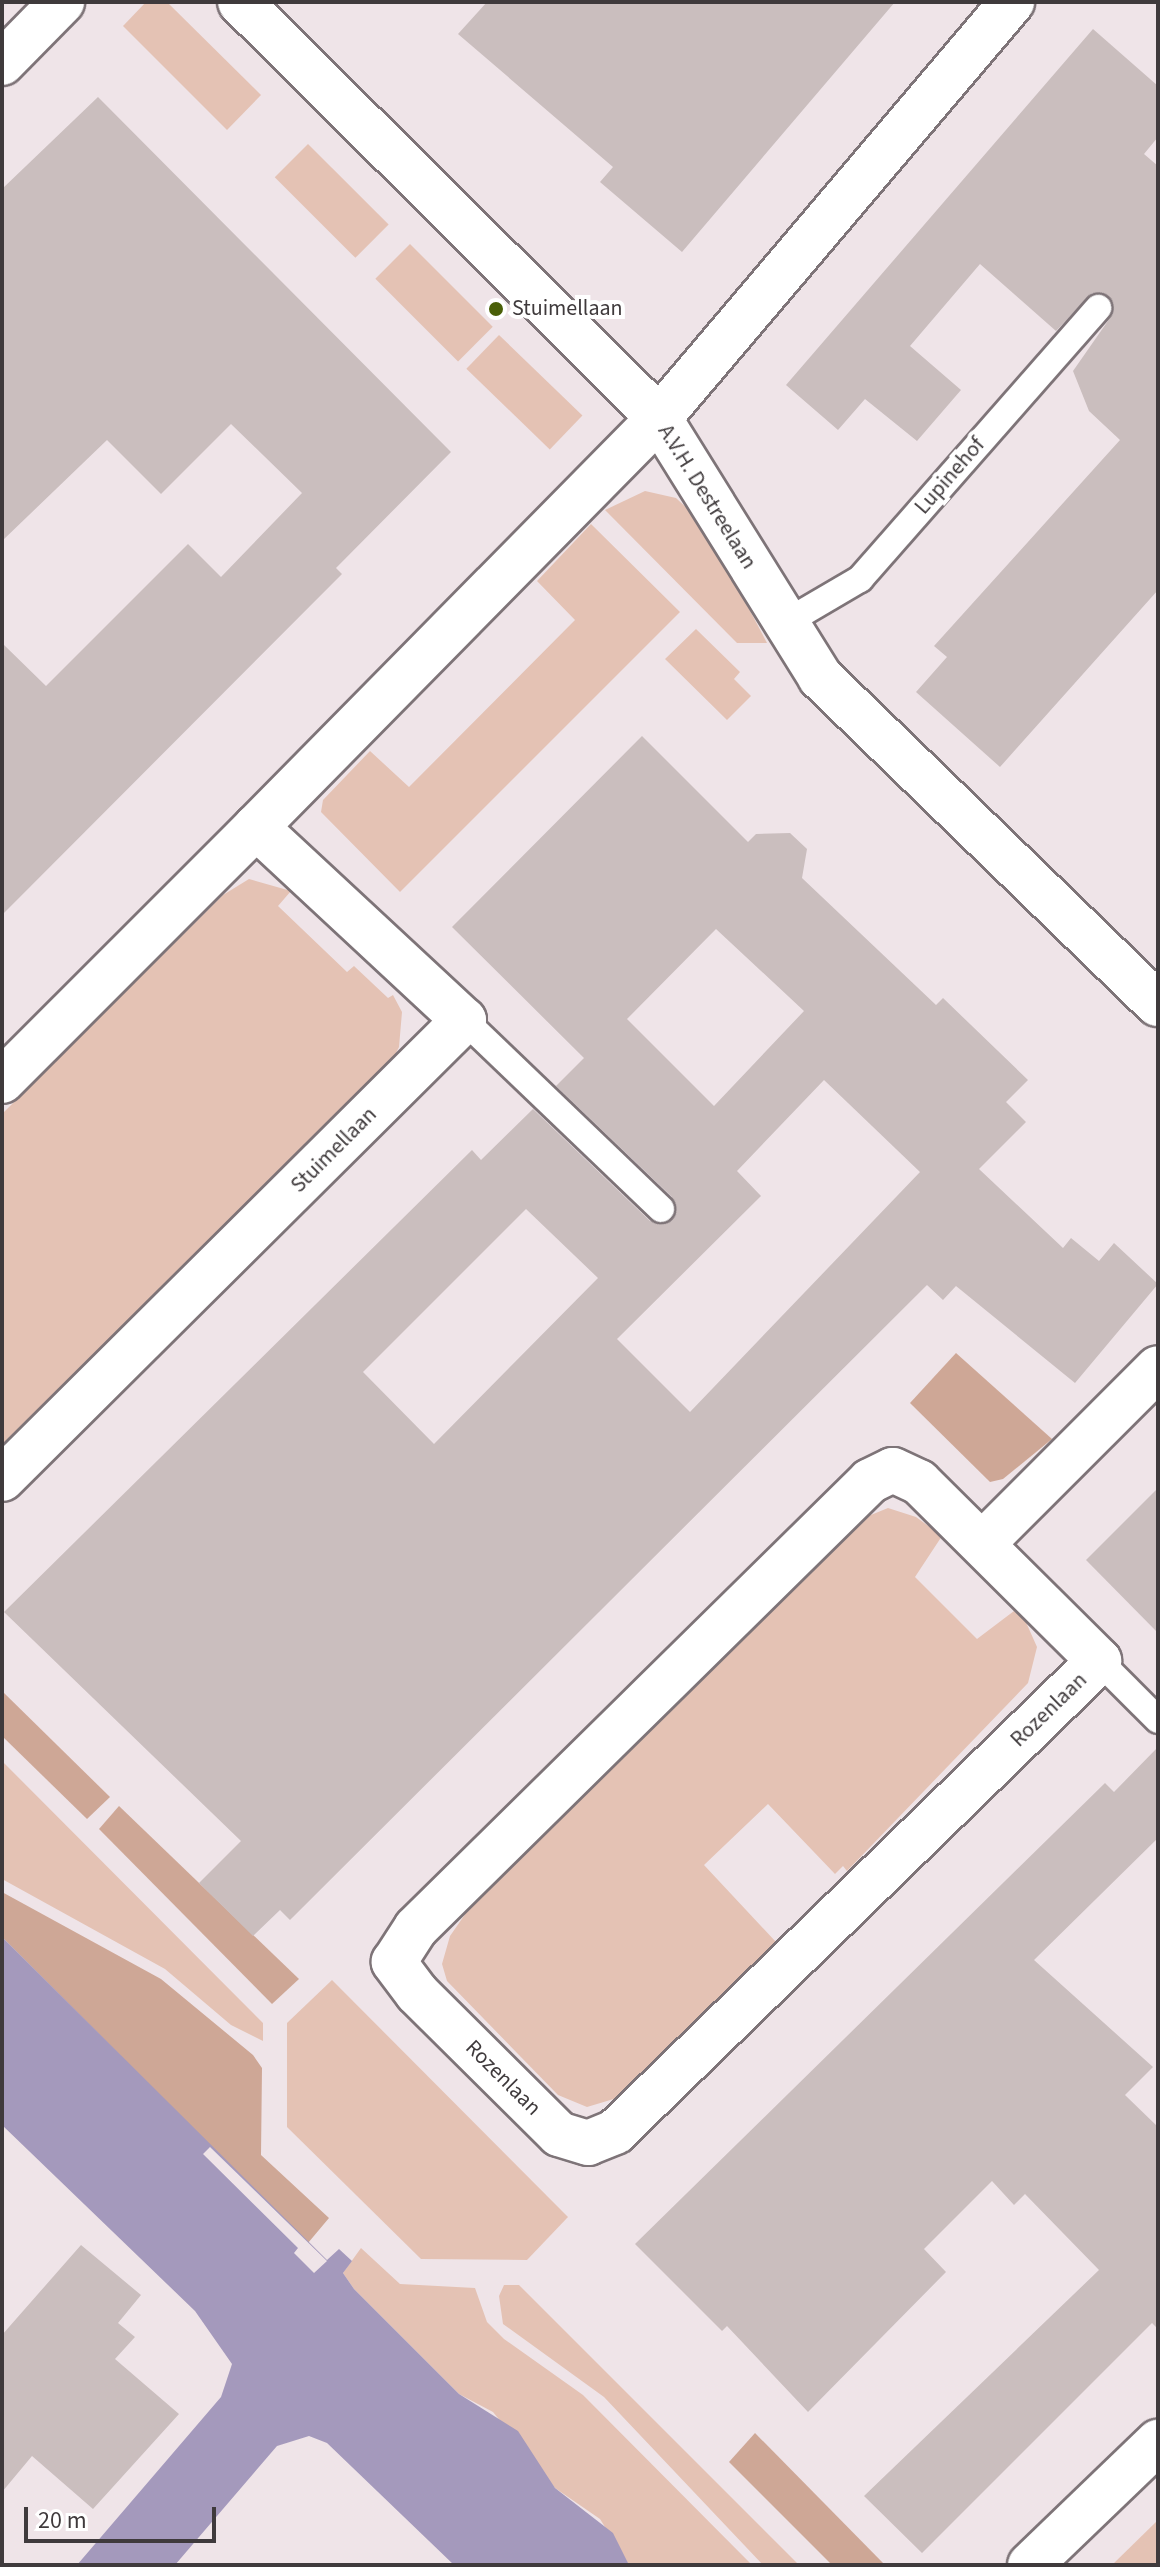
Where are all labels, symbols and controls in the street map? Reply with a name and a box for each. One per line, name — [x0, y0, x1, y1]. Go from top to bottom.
place label: Stuimellaan — [512, 296, 623, 322]
marker: Stuimellaan — [487, 300, 505, 318]
street label: A.V.H. Destreelaan — [652, 420, 762, 574]
street label: Lupinehof — [909, 432, 991, 520]
street label: Stuimellaan — [286, 1102, 382, 1198]
street label: Rozenlaan — [1005, 1667, 1093, 1753]
street label: Rozenlaan — [460, 2035, 546, 2121]
scale bar — [28, 2491, 220, 2541]
text: 20 m — [38, 2503, 87, 2538]

